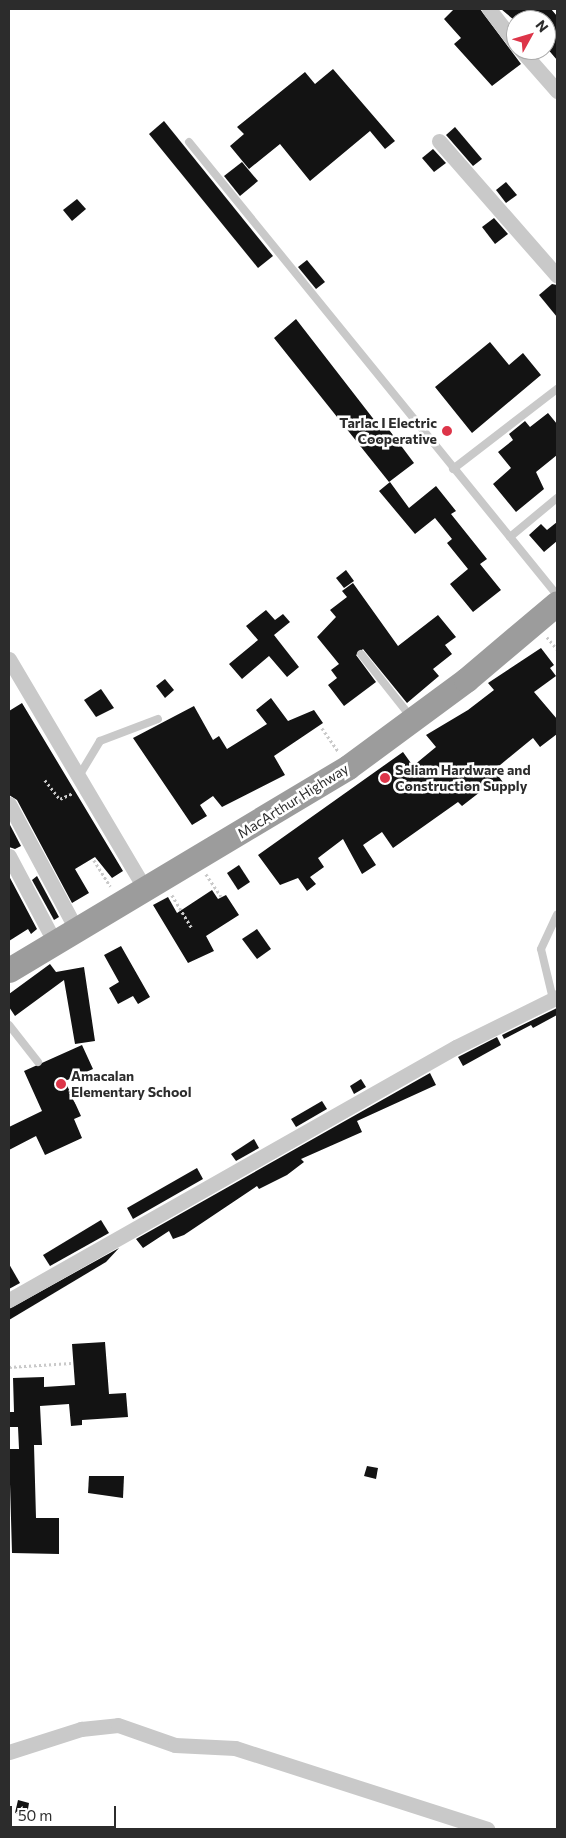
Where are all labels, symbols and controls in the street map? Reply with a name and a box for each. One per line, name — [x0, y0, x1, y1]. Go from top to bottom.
north arrow — [506, 10, 556, 60]
text: N — [532, 16, 552, 35]
place label: Tarlac I Electric Cooperative — [339, 415, 437, 448]
marker: Tarlac I Electric Cooperative — [441, 425, 453, 437]
street label: MacArthur Highway — [234, 760, 352, 842]
place label: Seliam Hardware and Construction Supply — [395, 762, 531, 794]
marker: Seliam Hardware and Construction Supply — [379, 772, 391, 784]
place label: Amacalan Elementary School — [71, 1068, 191, 1100]
marker: Amacalan Elementary School — [55, 1078, 67, 1090]
scale bar — [12, 1796, 119, 1828]
text: 50 m — [18, 1806, 52, 1824]

